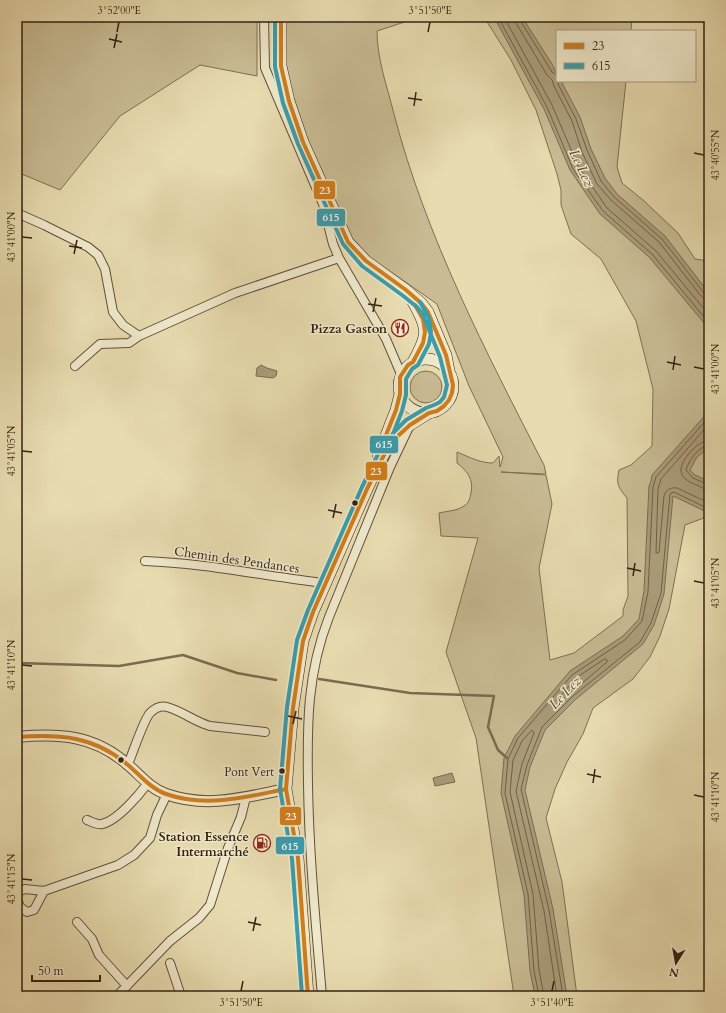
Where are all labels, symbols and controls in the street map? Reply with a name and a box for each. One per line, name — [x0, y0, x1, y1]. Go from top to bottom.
text: 3°52'00"E — [97, 4, 141, 18]
text: 3°51'50"E — [408, 4, 452, 18]
legend — [556, 30, 696, 82]
text: 23 — [592, 38, 604, 54]
text: 615 — [592, 58, 610, 74]
text: 43°40'55"N — [709, 129, 723, 180]
water label: Le Lez — [564, 146, 599, 191]
line badge: 23 — [313, 180, 336, 200]
text: 23 — [319, 183, 331, 198]
line badge: 615 — [316, 208, 346, 227]
text: 615 — [323, 210, 340, 225]
text: 43°41'00"N — [5, 211, 19, 262]
restaurant icon: Pizza Gaston — [390, 318, 410, 338]
place label: Pizza Gaston — [310, 320, 388, 338]
text: 43°41'00"N — [709, 343, 723, 394]
text: 43°41'05"N — [5, 425, 19, 476]
line badge: 615 — [369, 435, 399, 454]
text: 615 — [376, 437, 393, 452]
line badge: 23 — [365, 461, 388, 481]
text: 23 — [370, 464, 382, 479]
unlabelled marker — [350, 498, 360, 508]
street label: Chemin des Pendances — [173, 542, 301, 578]
text: 43°41'05"N — [709, 557, 723, 608]
text: 43°41'10"N — [5, 639, 19, 690]
water label: Le Lez — [545, 671, 586, 713]
unlabelled marker — [116, 755, 126, 765]
place label: Pont Vert — [224, 764, 274, 780]
marker: Pont Vert — [277, 766, 287, 776]
text: 43°41'10"N — [709, 771, 723, 822]
line badge: 23 — [279, 806, 302, 826]
text: 23 — [285, 809, 297, 824]
place label: Station Essence Intermarché — [159, 828, 249, 861]
fuel station icon: Station Essence Intermarché — [252, 833, 272, 853]
line badge: 615 — [275, 836, 305, 855]
text: 615 — [282, 839, 299, 854]
text: 43°41'15"N — [5, 853, 19, 904]
north arrow — [656, 943, 696, 983]
scale bar — [32, 957, 100, 983]
text: 50 m — [38, 963, 65, 979]
text: N — [668, 964, 680, 981]
text: 3°51'50"E — [219, 996, 263, 1010]
text: 3°51'40"E — [530, 996, 574, 1010]

